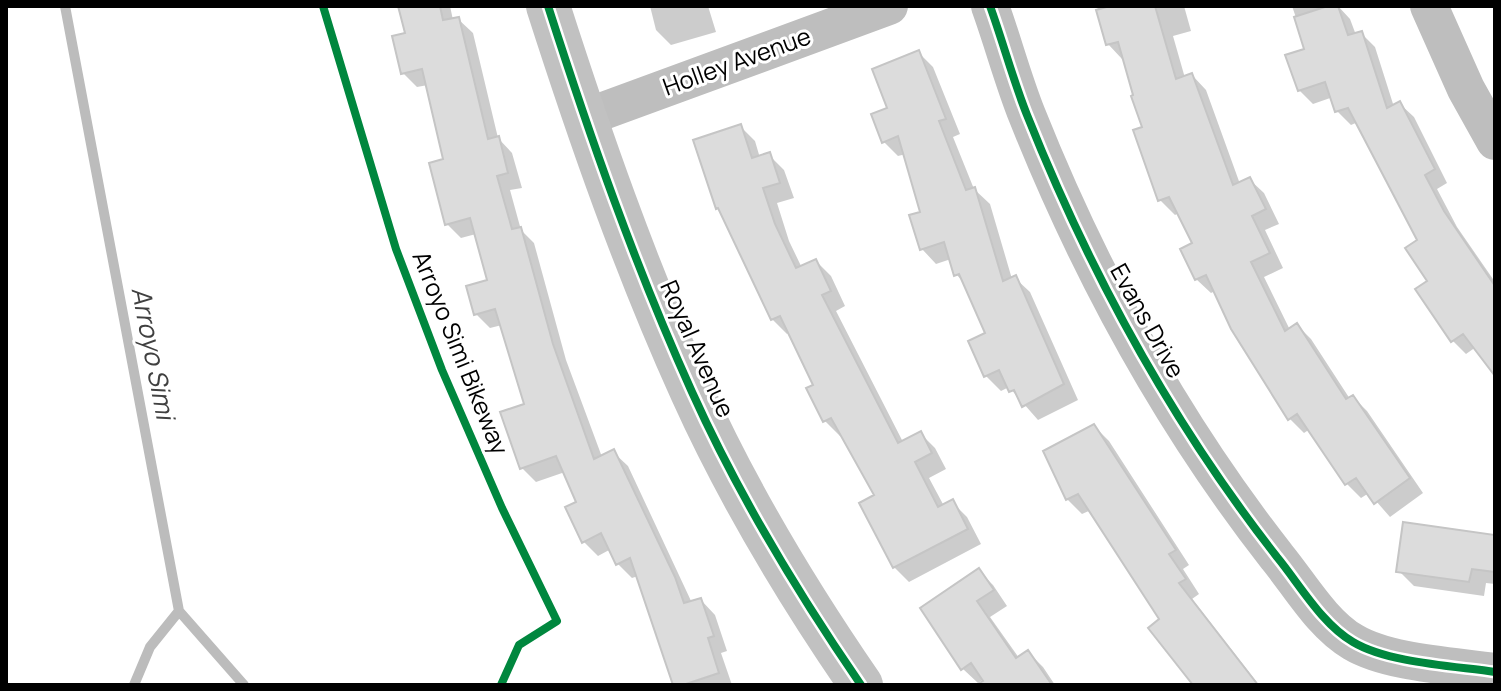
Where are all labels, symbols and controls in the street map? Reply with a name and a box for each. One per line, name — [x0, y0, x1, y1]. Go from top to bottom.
street label: Holley Avenue — [658, 19, 815, 103]
street label: Arroyo Simi Bikeway — [405, 246, 517, 459]
street label: Evans Drive — [1103, 257, 1193, 383]
street label: Royal Avenue — [653, 275, 743, 422]
water label: Arroyo Simi — [124, 284, 185, 425]

